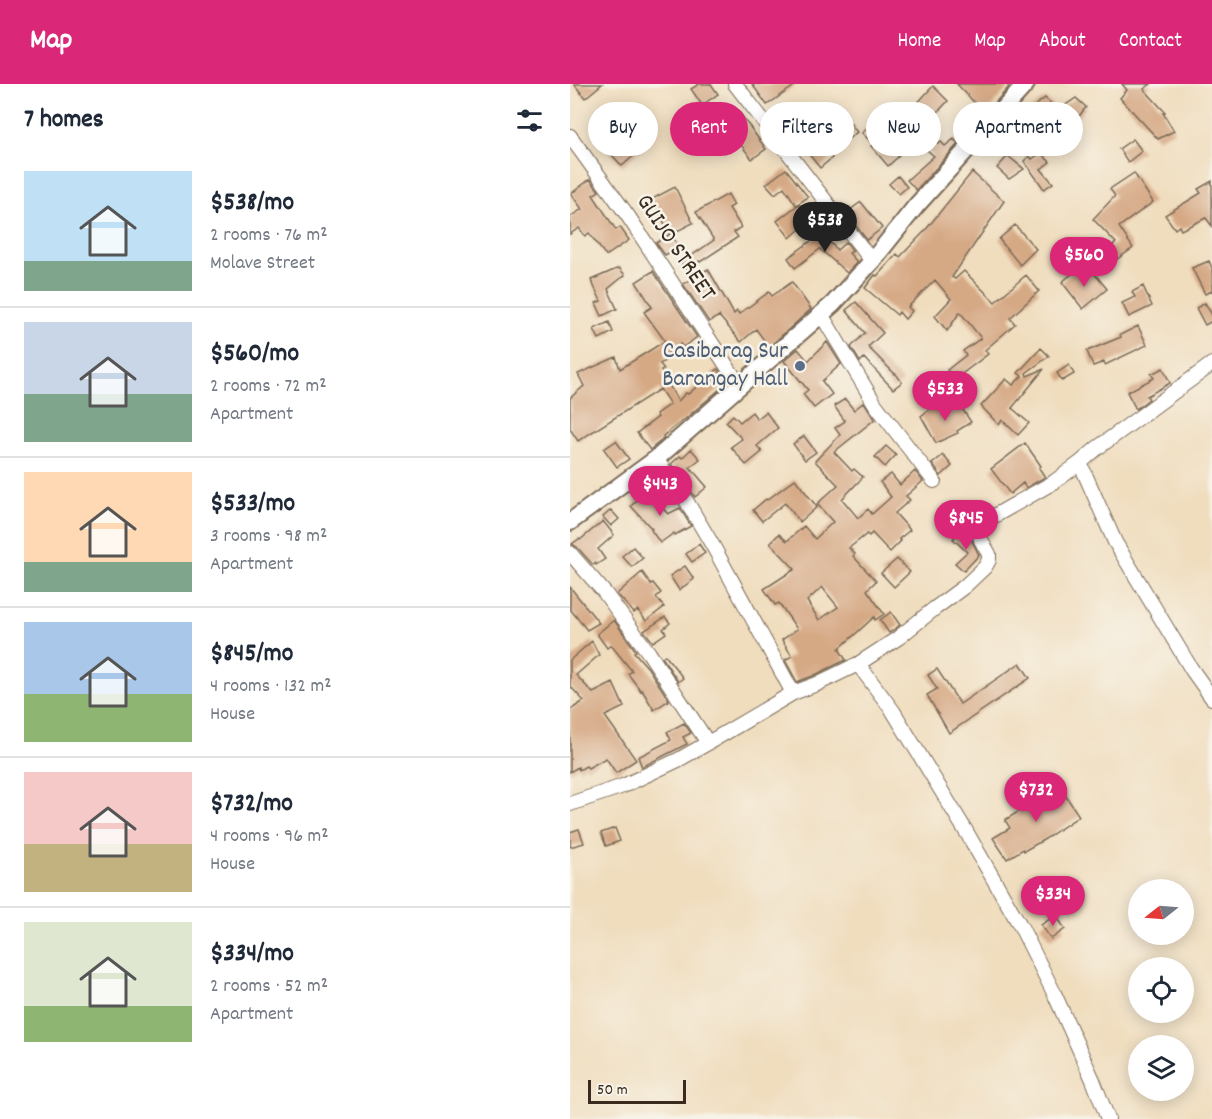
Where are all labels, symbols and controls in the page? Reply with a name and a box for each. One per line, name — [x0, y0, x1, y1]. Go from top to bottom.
text: Map — [30, 22, 72, 62]
text: Home — [897, 27, 941, 57]
text: Map — [974, 27, 1006, 57]
text: About — [1039, 27, 1086, 57]
text: Contact — [1119, 27, 1182, 57]
text: 7 homes — [24, 102, 104, 139]
chip: Buy — [588, 102, 658, 156]
chip: Rent — [670, 102, 748, 156]
chip: Filters — [760, 102, 854, 156]
chip: New — [866, 102, 941, 156]
chip: Apartment — [953, 102, 1083, 156]
icon: filters — [513, 104, 546, 137]
text: $538/mo — [210, 185, 294, 222]
street label: GUIJO STREET — [627, 188, 724, 309]
icon: home — [72, 195, 144, 267]
pin: $538 — [789, 202, 861, 253]
text: $538 — [807, 207, 843, 235]
text: 2 rooms · 76 m² — [210, 222, 328, 250]
pin: $560 — [1048, 237, 1120, 288]
text: $560 — [1064, 242, 1104, 270]
text: Molave Street — [210, 250, 315, 278]
place label: Casibarag Sur Barangay Hall — [662, 335, 788, 397]
text: $560/mo — [210, 336, 299, 373]
icon: home — [72, 346, 144, 418]
marker: Casibarag Sur Barangay Hall — [793, 359, 807, 373]
pin: $533 — [909, 371, 981, 422]
text: 2 rooms · 72 m² — [210, 373, 326, 401]
text: $533 — [926, 376, 964, 404]
text: Apartment — [210, 401, 293, 429]
pin: $443 — [624, 466, 696, 517]
text: $443 — [642, 471, 678, 499]
text: $533/mo — [210, 486, 295, 523]
icon: home — [72, 496, 144, 568]
pin: $845 — [930, 500, 1002, 551]
text: $845 — [948, 505, 984, 533]
text: 3 rooms · 98 m² — [210, 523, 327, 551]
text: Apartment — [210, 551, 293, 579]
text: $845/mo — [210, 636, 293, 673]
icon: home — [72, 646, 144, 718]
text: 4 rooms · 132 m² — [210, 673, 332, 701]
text: House — [210, 701, 255, 729]
pin: $732 — [1000, 772, 1072, 823]
text: $732 — [1018, 777, 1054, 805]
text: $732/mo — [210, 786, 293, 823]
icon: home — [72, 796, 144, 868]
text: 4 rooms · 96 m² — [210, 823, 329, 851]
text: House — [210, 851, 255, 879]
pin: $334 — [1017, 876, 1089, 927]
north arrow — [1128, 879, 1194, 945]
map controls — [1128, 879, 1194, 1101]
text: $334 — [1035, 881, 1071, 909]
text: $334/mo — [210, 936, 294, 973]
icon: home — [72, 946, 144, 1018]
button: locate — [1128, 957, 1194, 1023]
text: 2 rooms · 52 m² — [210, 973, 328, 1001]
text: Apartment — [210, 1001, 293, 1029]
button: layers — [1128, 1035, 1194, 1101]
scale bar — [588, 1077, 686, 1104]
text: 50 m — [597, 1079, 628, 1102]

